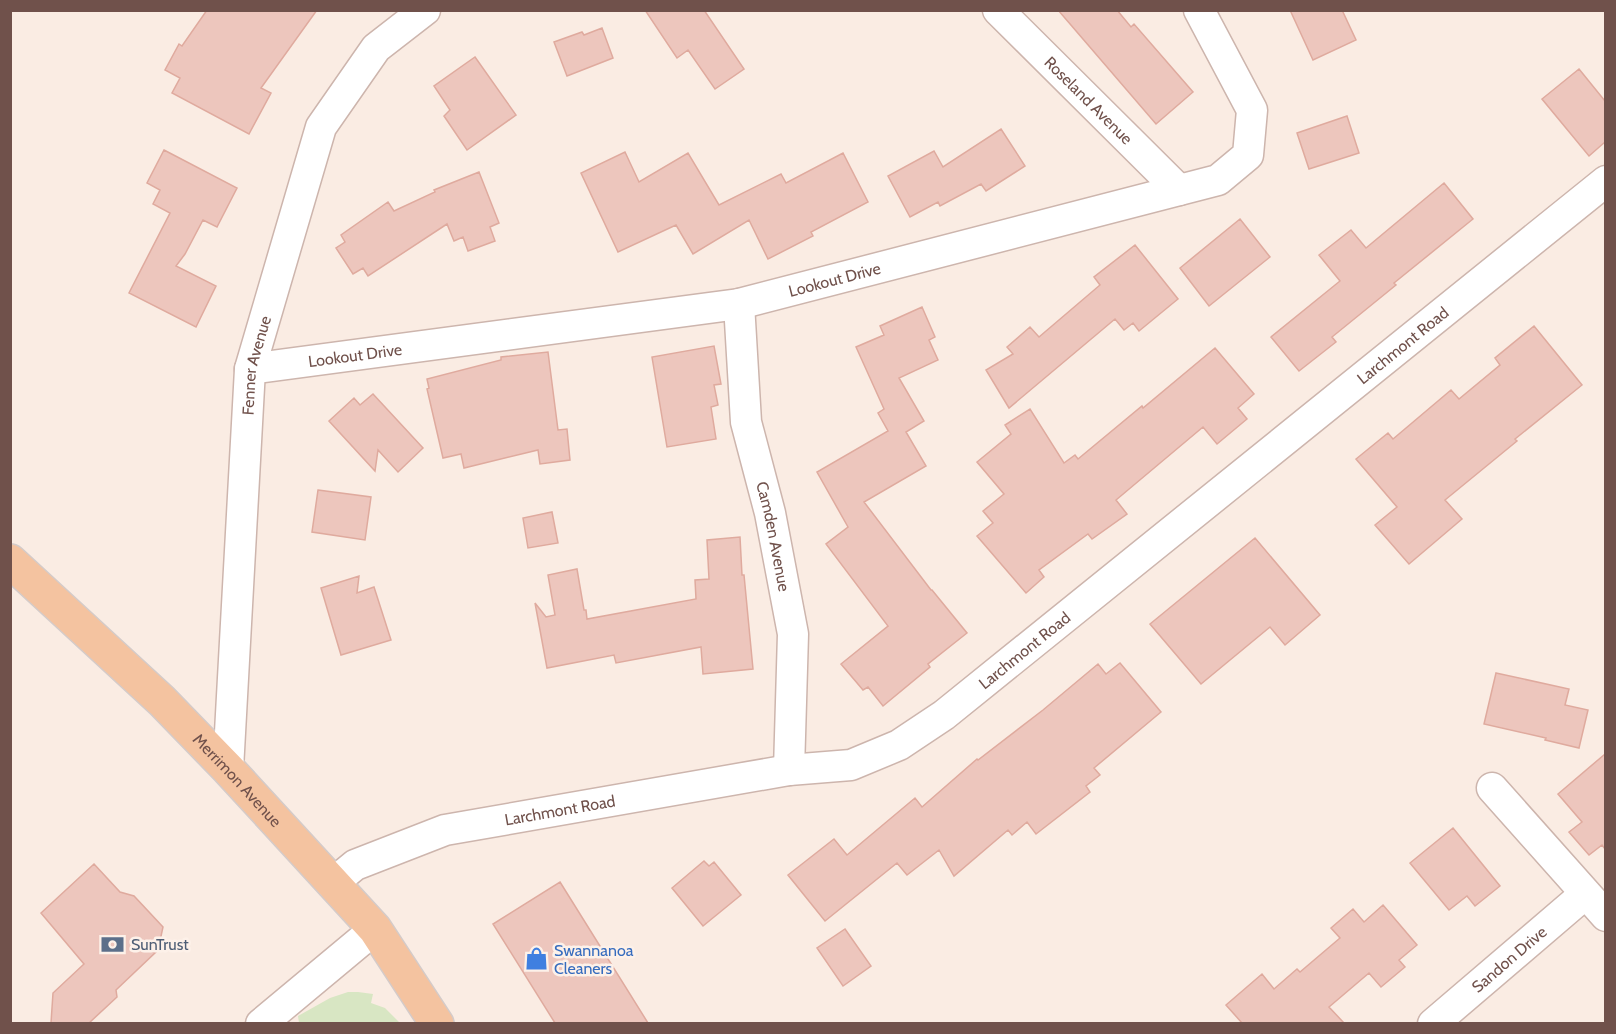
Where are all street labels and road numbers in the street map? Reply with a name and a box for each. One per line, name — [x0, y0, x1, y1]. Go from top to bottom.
street label: Roseland Avenue — [1041, 52, 1137, 148]
street label: Lookout Drive — [786, 258, 883, 300]
street label: Larchmont Road — [1353, 303, 1452, 388]
street label: Fenner Avenue — [238, 313, 275, 416]
street label: Lookout Drive — [307, 339, 403, 371]
street label: Camden Avenue — [753, 479, 794, 593]
street label: Larchmont Road — [975, 608, 1074, 693]
street label: Merrimon Avenue — [189, 730, 286, 831]
street label: Larchmont Road — [503, 791, 617, 829]
street label: Sandon Drive — [1468, 922, 1550, 996]

